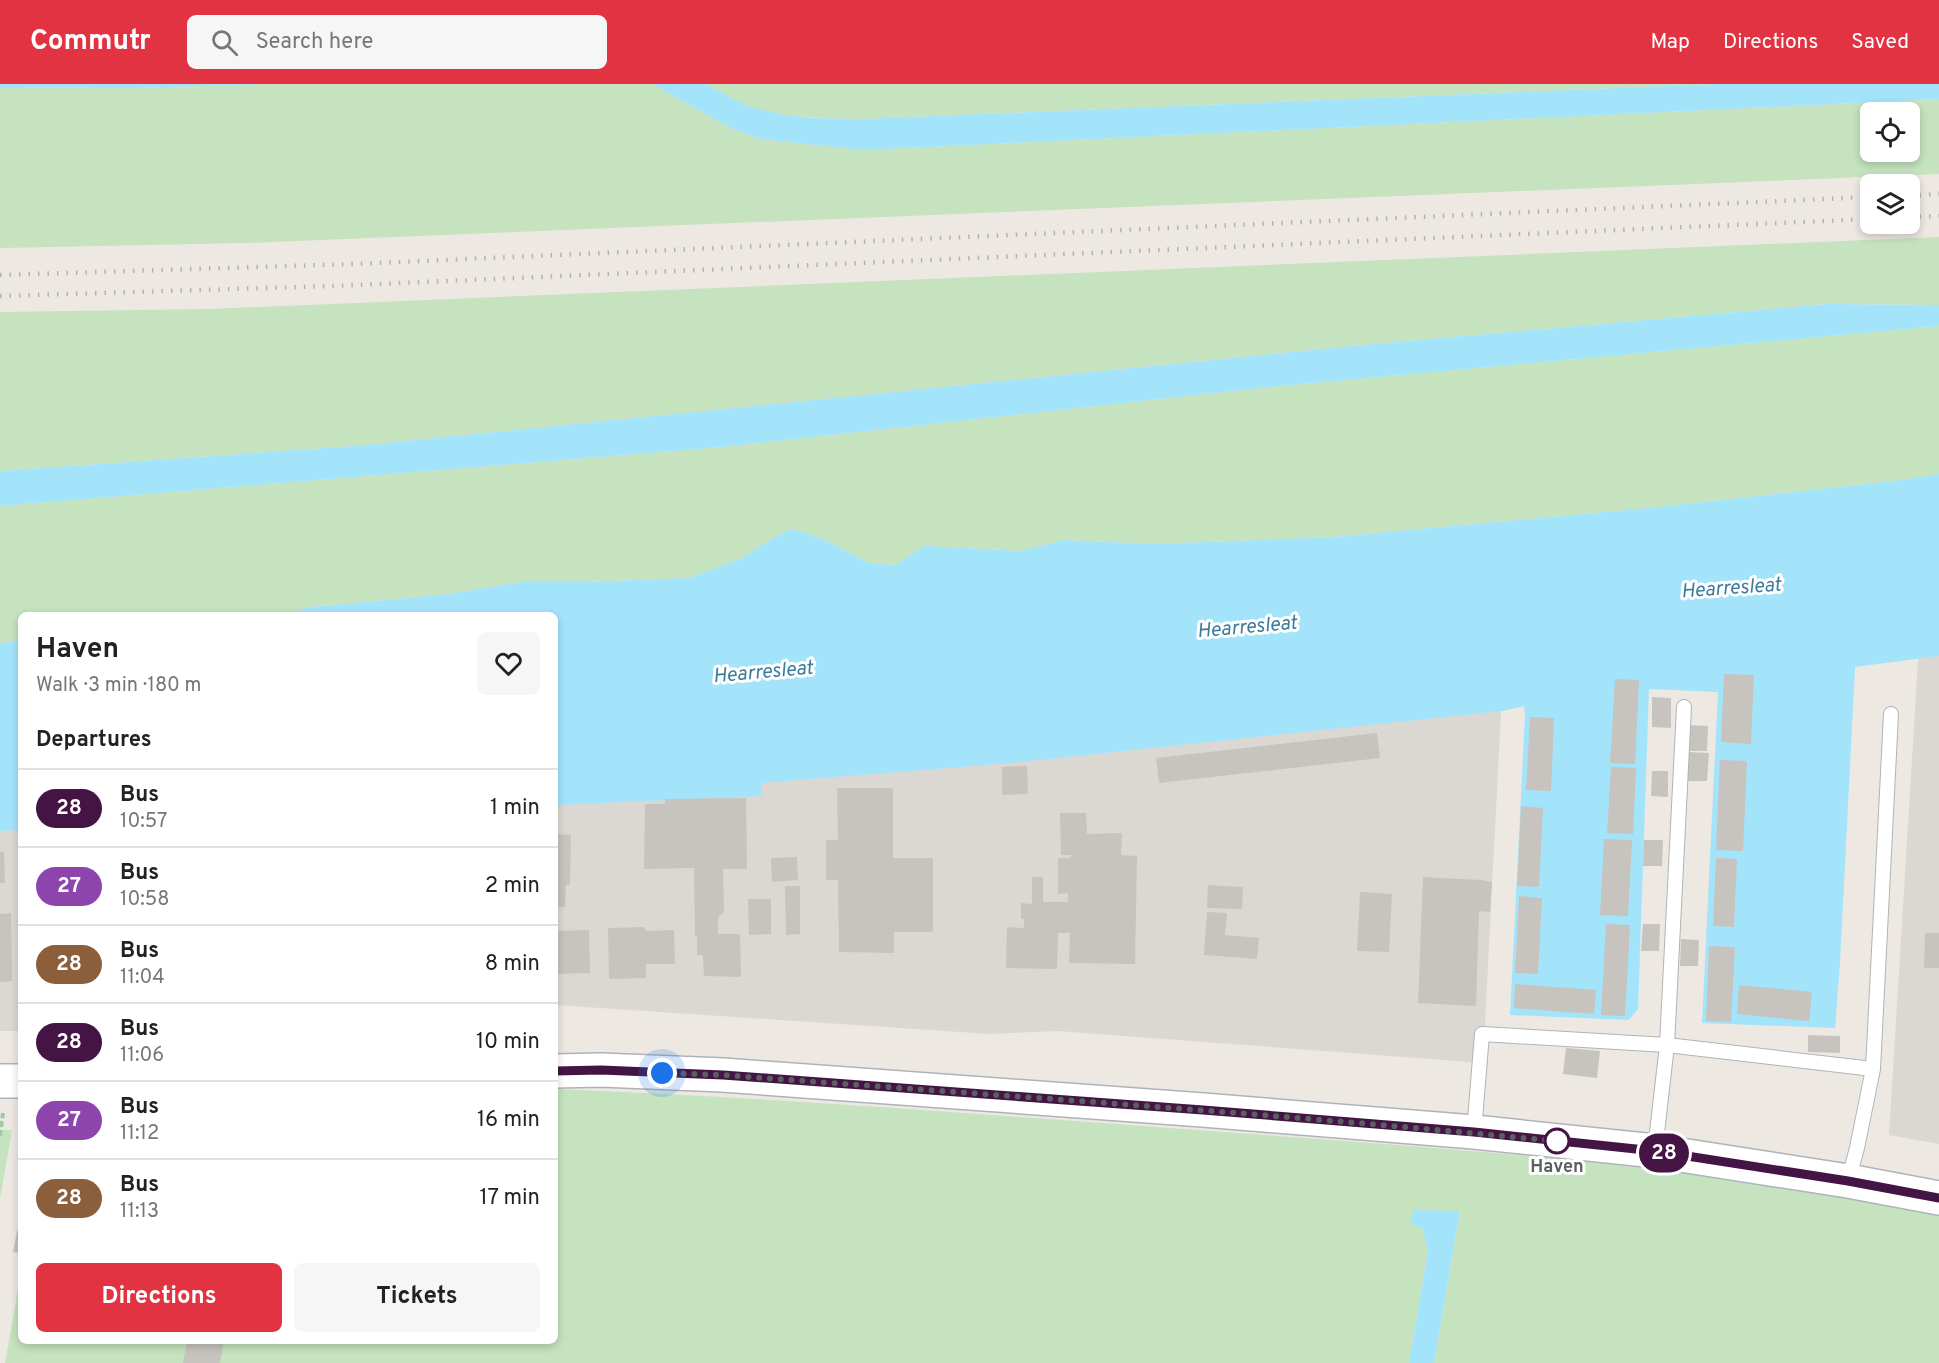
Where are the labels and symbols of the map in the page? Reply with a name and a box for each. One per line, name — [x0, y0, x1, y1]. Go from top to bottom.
water label: Hearresleat — [1680, 572, 1783, 605]
water label: Hearresleat — [1196, 611, 1299, 645]
water label: Hearresleat — [712, 656, 815, 690]
your location — [647, 1058, 677, 1088]
marker: Haven — [1544, 1128, 1570, 1154]
line badge: 28 — [1637, 1134, 1691, 1172]
place label: Haven — [1530, 1156, 1584, 1179]

